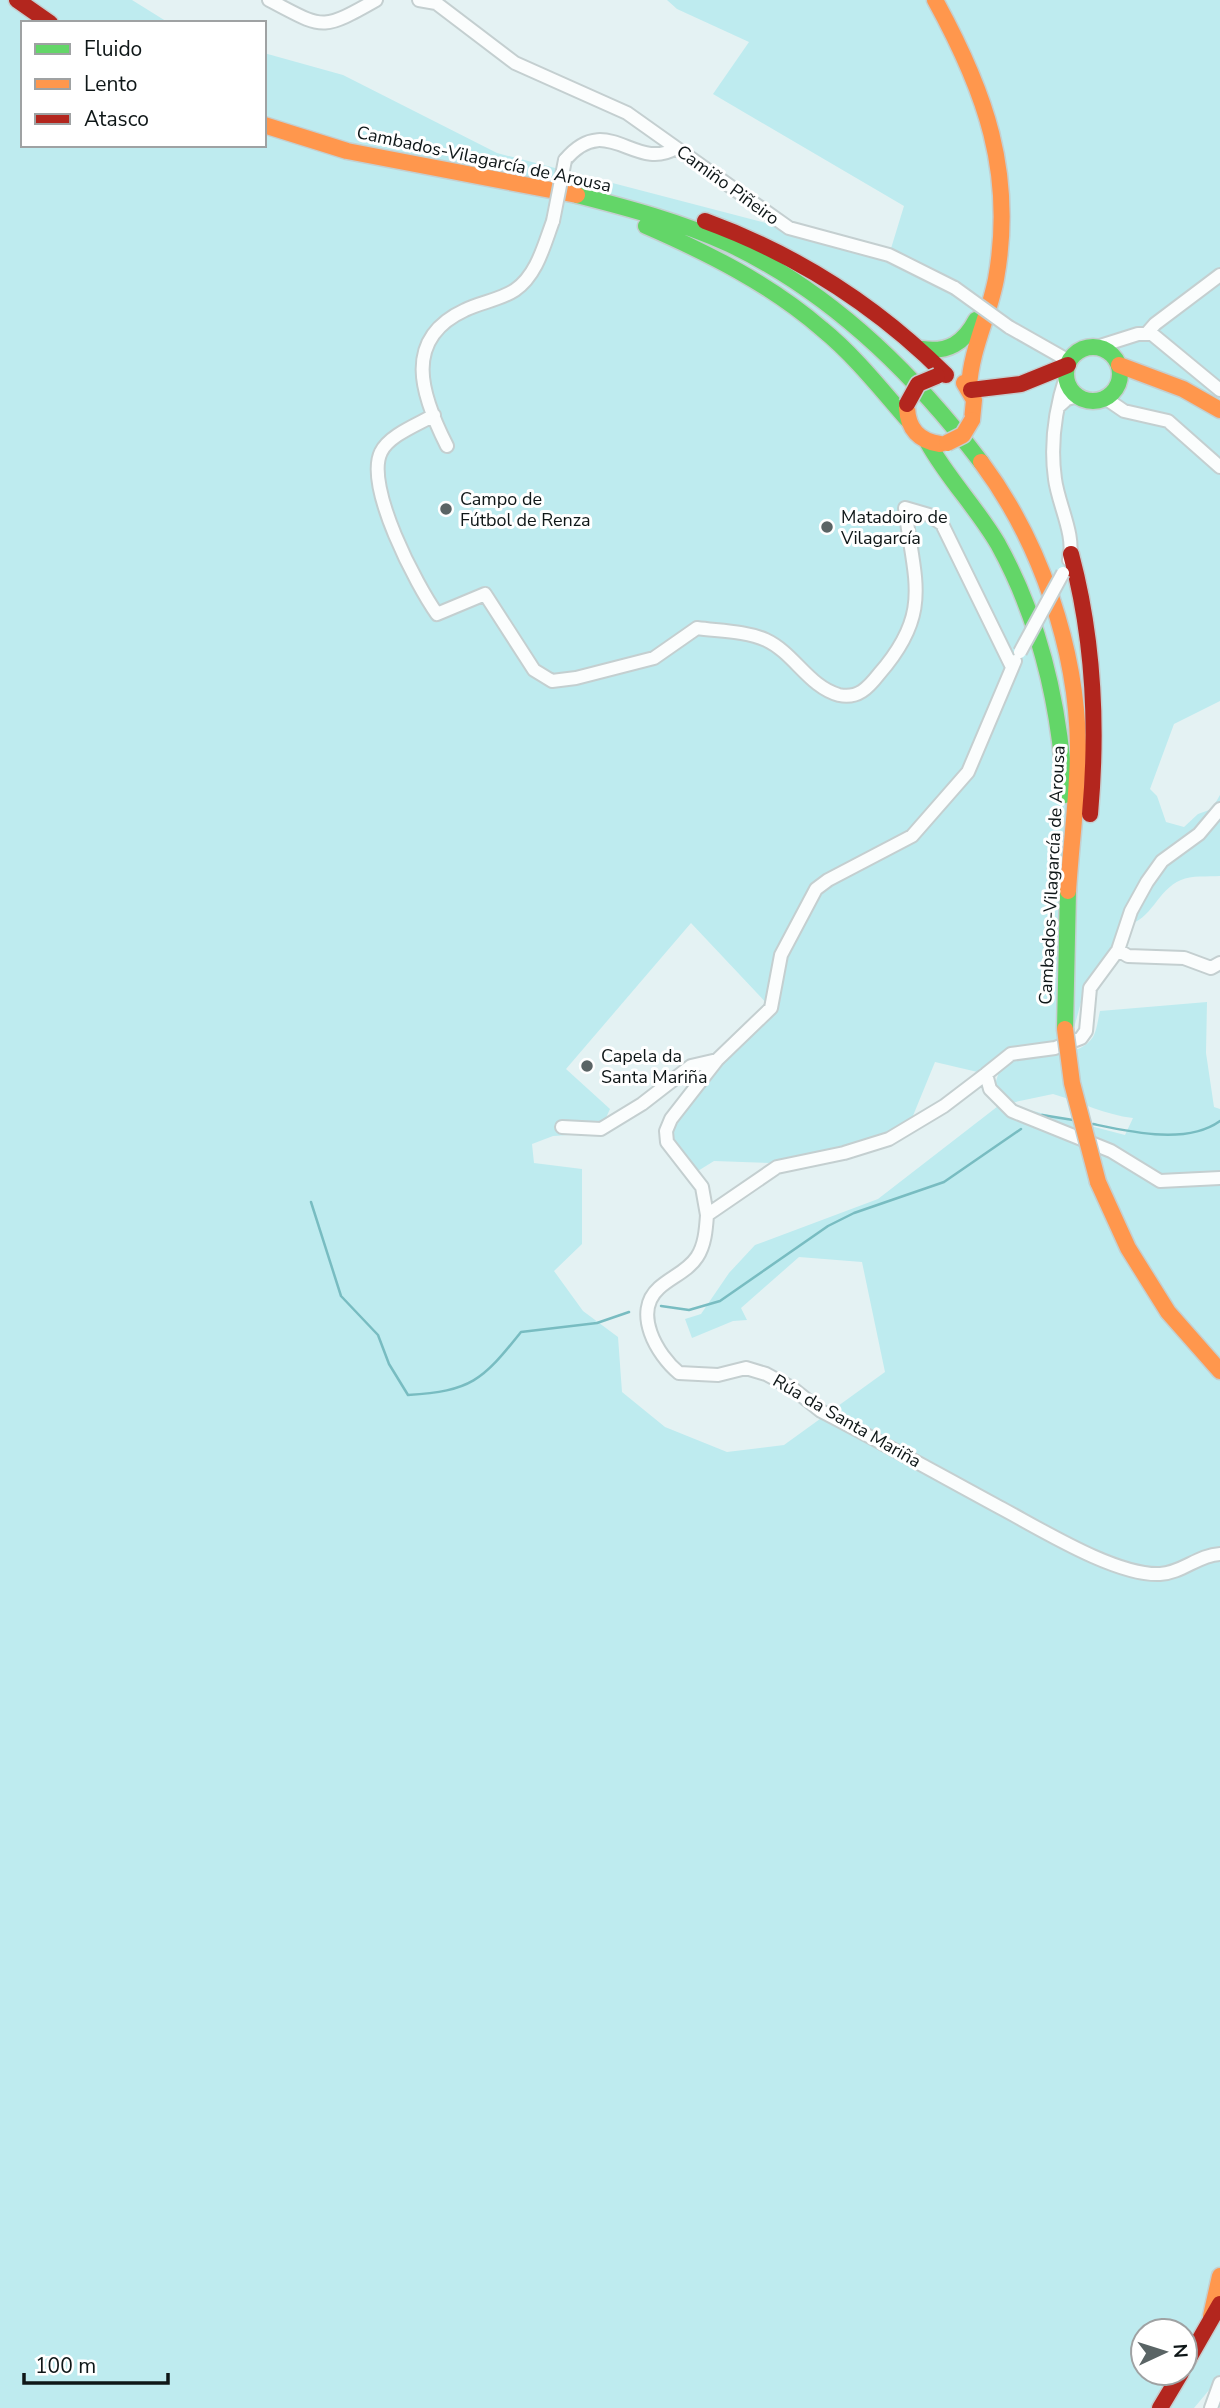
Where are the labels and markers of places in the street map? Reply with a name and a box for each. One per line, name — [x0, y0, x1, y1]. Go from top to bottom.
place label: Campo de Fútbol de Renza — [460, 487, 591, 532]
marker: Campo de Fútbol de Renza — [438, 501, 454, 517]
place label: Matadoiro de Vilagarcía — [840, 505, 947, 550]
marker: Matadoiro de Vilagarcía — [819, 519, 835, 535]
place label: Capela da Santa Mariña — [601, 1044, 708, 1089]
marker: Capela da Santa Mariña — [579, 1058, 595, 1074]

